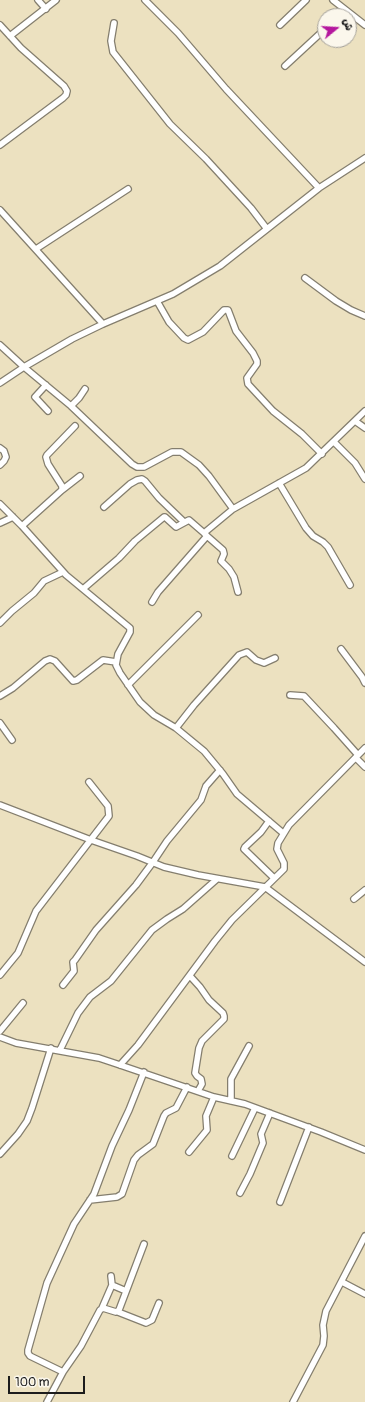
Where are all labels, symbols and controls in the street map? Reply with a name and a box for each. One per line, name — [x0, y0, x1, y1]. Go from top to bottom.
north arrow — [317, 8, 357, 48]
text: ش — [340, 17, 356, 32]
scale bar — [10, 1368, 87, 1394]
text: 100 m — [15, 1375, 49, 1390]

